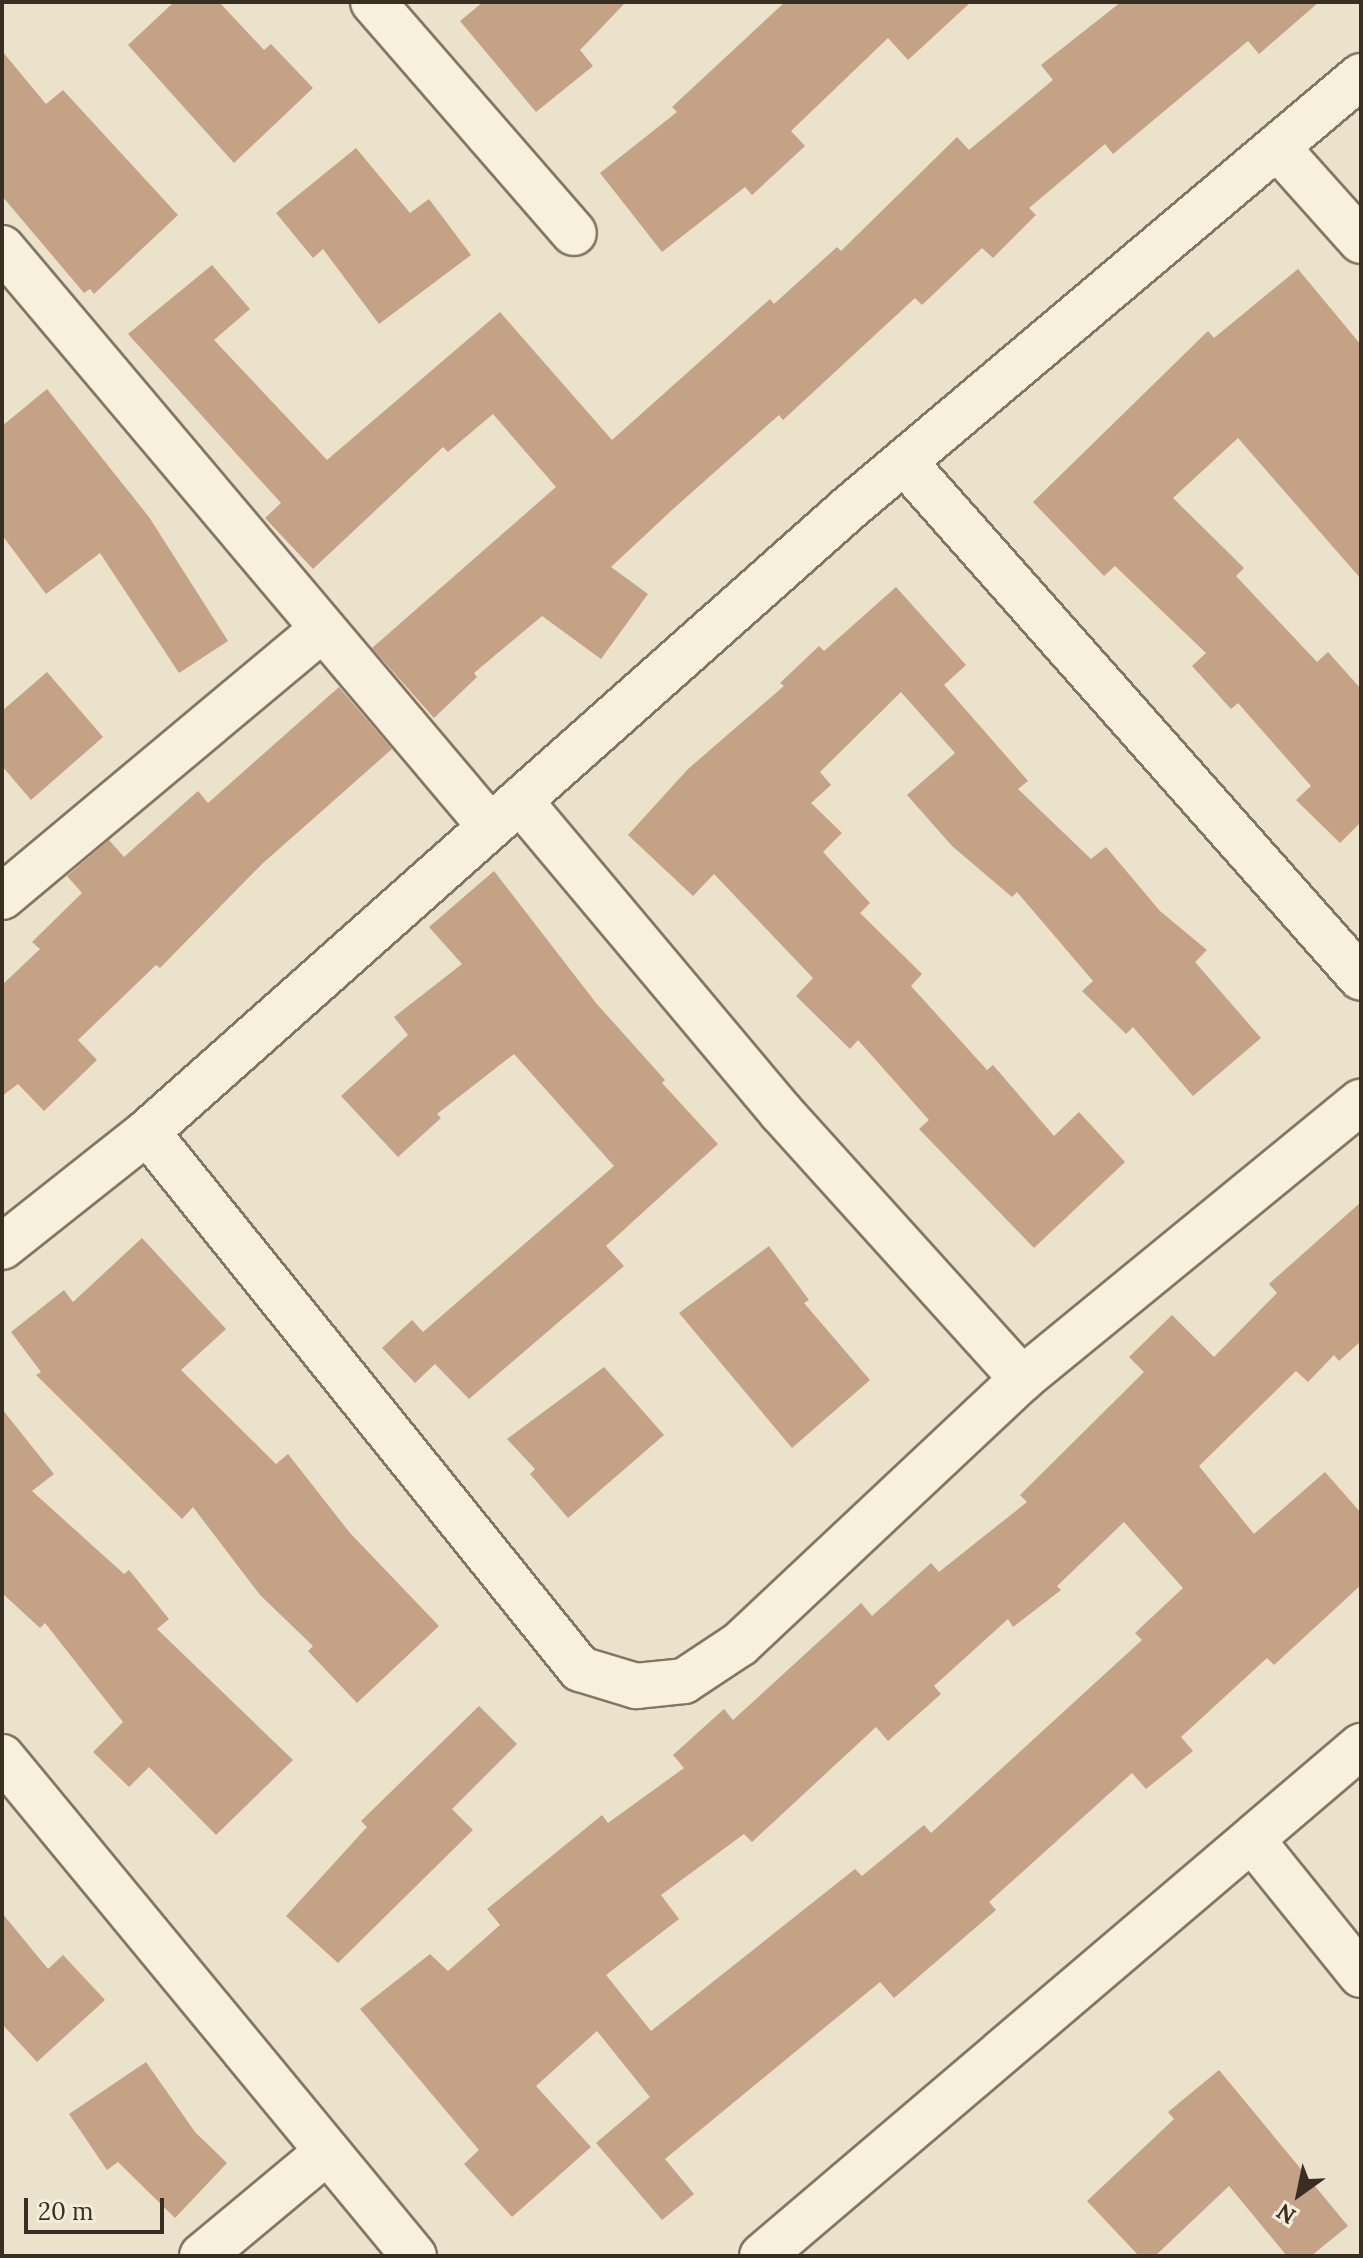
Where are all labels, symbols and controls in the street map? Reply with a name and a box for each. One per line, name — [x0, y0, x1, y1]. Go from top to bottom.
north arrow — [1259, 2154, 1339, 2234]
scale bar — [28, 2182, 168, 2232]
text: 20 m — [38, 2196, 94, 2227]
text: N — [1271, 2198, 1301, 2231]

